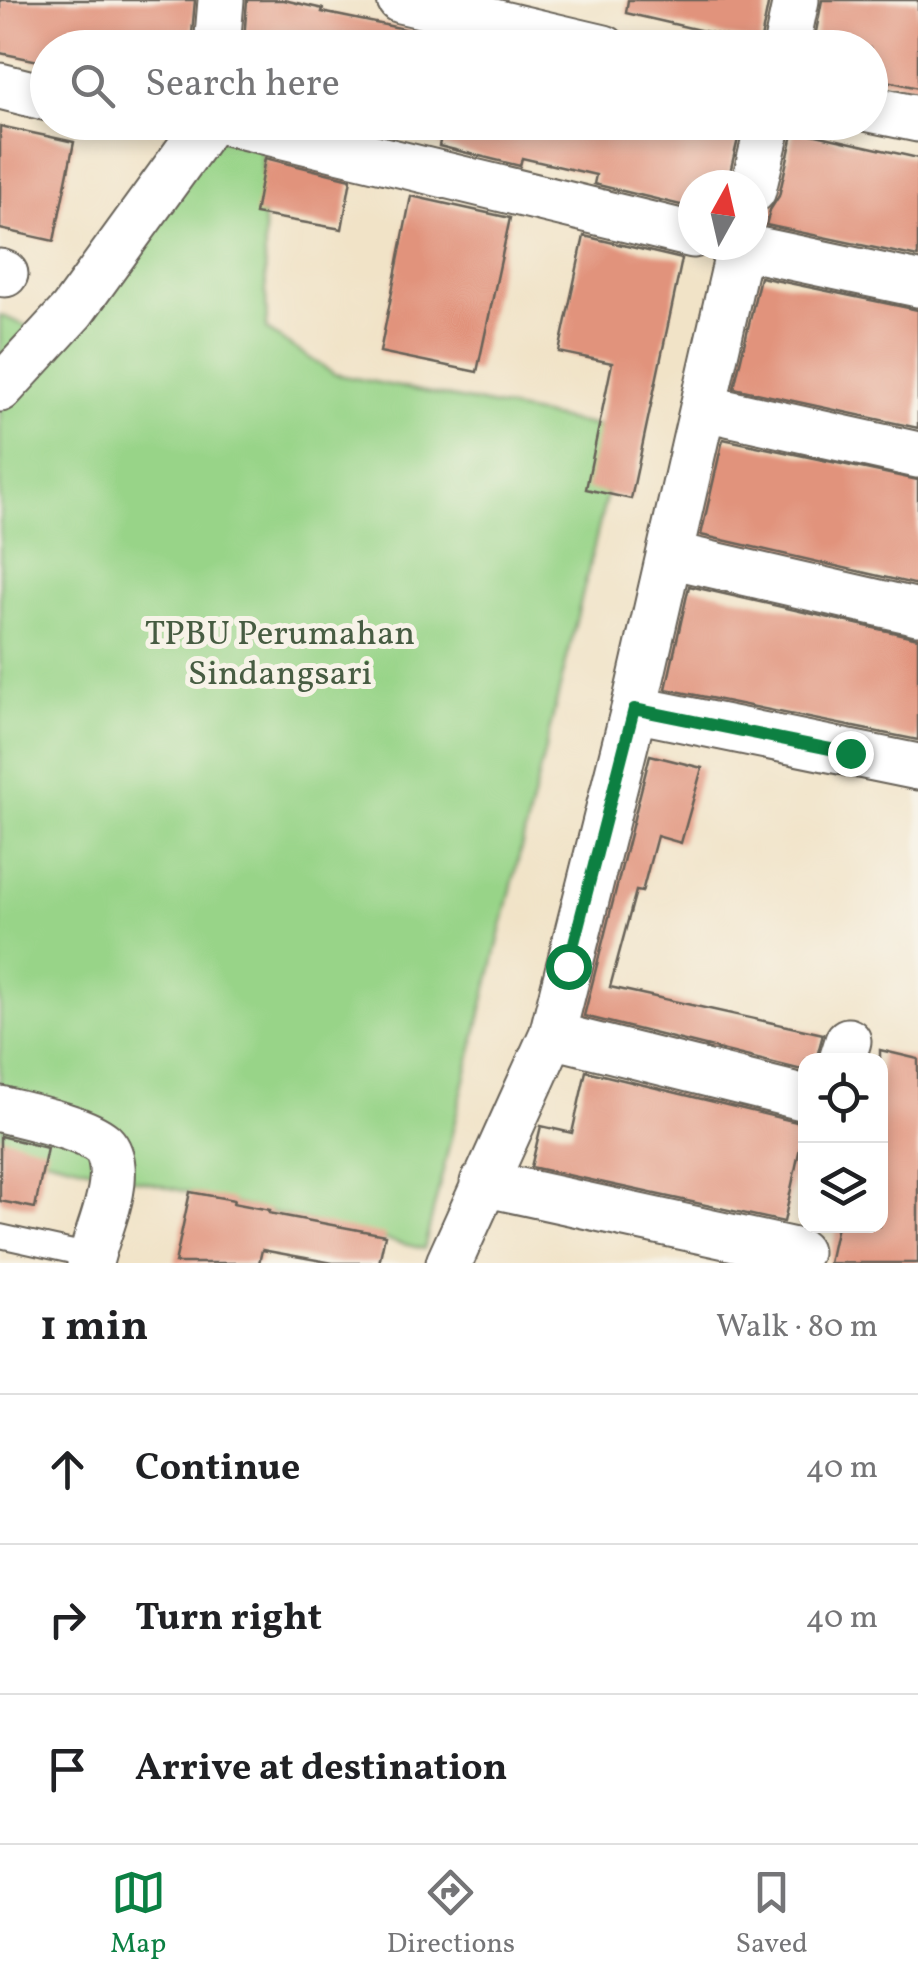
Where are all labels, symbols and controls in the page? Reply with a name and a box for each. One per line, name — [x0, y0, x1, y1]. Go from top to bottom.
search box — [30, 30, 888, 140]
icon: search — [65, 58, 120, 113]
text: Search here — [145, 59, 340, 112]
north arrow — [678, 170, 768, 260]
park label: TPBU Perumahan Sindangsari — [145, 611, 415, 699]
route end — [828, 731, 874, 777]
route start — [546, 944, 592, 990]
map controls — [798, 1053, 888, 1233]
button: locate — [798, 1053, 888, 1143]
button: layers — [798, 1143, 888, 1233]
text: 1 min — [40, 1299, 148, 1358]
text: Walk · 80 m — [716, 1306, 878, 1350]
icon: ahead — [40, 1442, 95, 1497]
text: Continue — [135, 1443, 300, 1496]
text: 40 m — [806, 1447, 878, 1491]
icon: right — [40, 1592, 95, 1647]
text: Turn right — [135, 1593, 322, 1646]
text: 40 m — [806, 1597, 878, 1641]
icon: arrive — [40, 1742, 95, 1797]
text: Arrive at destination — [135, 1743, 508, 1796]
tab: Map — [110, 1865, 166, 1964]
tab: Directions — [387, 1865, 515, 1964]
tab: Saved — [736, 1865, 808, 1964]

